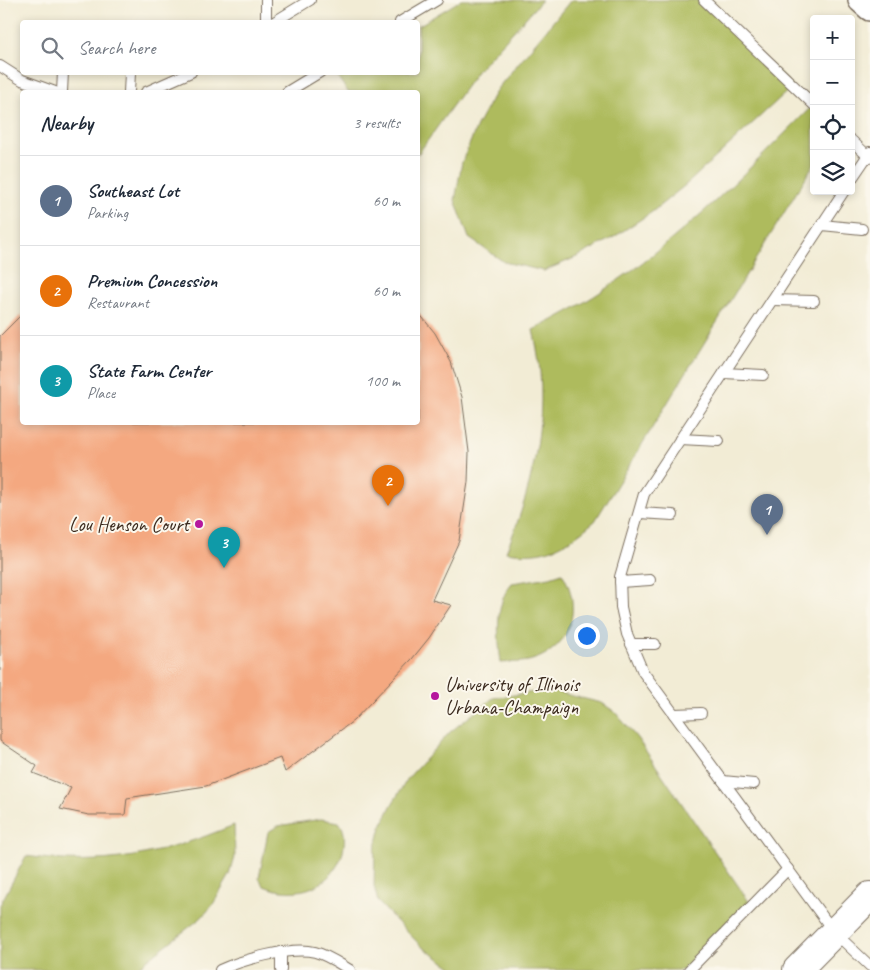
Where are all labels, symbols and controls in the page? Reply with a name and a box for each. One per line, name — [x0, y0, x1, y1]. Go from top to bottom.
map controls — [810, 15, 855, 195]
button: + — [810, 15, 855, 60]
search box — [20, 20, 420, 75]
icon: search — [38, 34, 66, 62]
text: Search here — [78, 36, 155, 60]
button: − — [810, 60, 855, 105]
button: locate — [810, 105, 855, 150]
text: Nearby — [40, 110, 93, 136]
text: 3 results — [353, 113, 400, 133]
button: layers — [810, 150, 855, 195]
text: Southeast Lot — [87, 179, 179, 203]
text: 1 — [52, 191, 60, 211]
text: 60 m — [373, 191, 400, 211]
text: Parking — [87, 203, 128, 223]
text: Premium Concession — [87, 269, 217, 293]
text: 2 — [52, 281, 60, 301]
text: 60 m — [373, 281, 400, 301]
text: Restaurant — [87, 293, 149, 313]
text: State Farm Center — [87, 359, 211, 383]
text: 3 — [52, 371, 60, 391]
text: 100 m — [366, 371, 400, 391]
text: Place — [87, 383, 115, 403]
pin: 2 — [372, 465, 404, 506]
pin: 1 — [751, 494, 783, 535]
place label: Lou Henson Court — [69, 512, 191, 537]
marker: Lou Henson Court — [193, 518, 205, 530]
pin: 3 — [208, 527, 240, 568]
your location — [574, 623, 600, 649]
place label: University of Illinois Urbana-Champaign — [445, 672, 582, 720]
marker: University of Illinois Urbana-Champaign — [429, 690, 441, 702]

